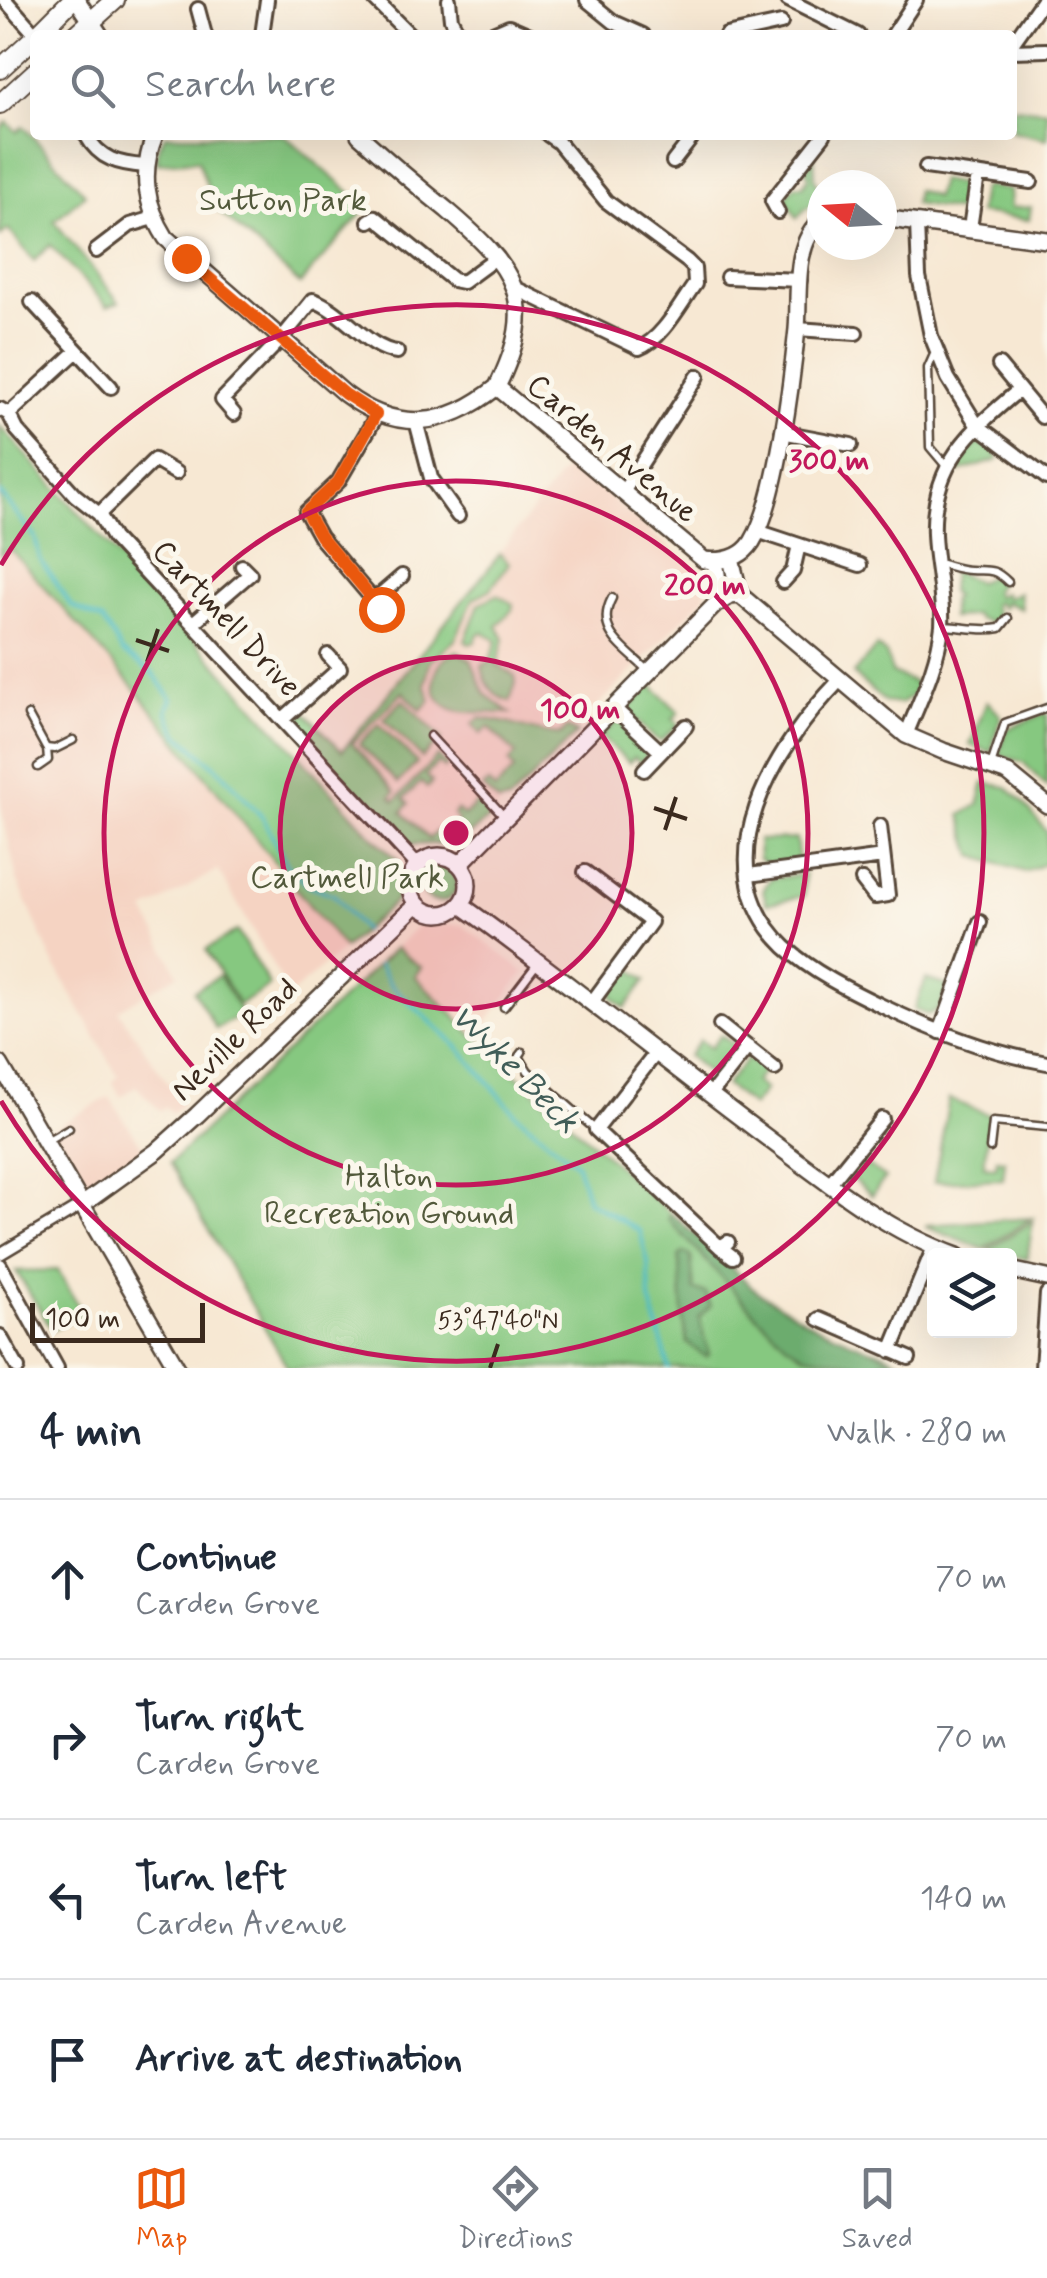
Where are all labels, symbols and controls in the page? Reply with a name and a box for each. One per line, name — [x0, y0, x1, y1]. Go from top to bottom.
search box — [30, 30, 1017, 140]
icon: search — [65, 58, 120, 113]
text: Search here — [145, 61, 336, 110]
north arrow — [807, 170, 897, 260]
park label: Sutton Park — [199, 180, 367, 222]
route end — [164, 236, 210, 282]
street label: Carden Avenue — [517, 365, 707, 533]
text: 300 m — [789, 442, 869, 481]
street label: Cartmell Drive — [142, 531, 310, 707]
text: 200 m — [664, 567, 746, 606]
route start — [359, 587, 405, 633]
text: 100 m — [540, 691, 620, 730]
centre of rings — [438, 815, 474, 851]
park label: Cartmell Park — [250, 857, 444, 899]
street label: Neville Road — [162, 969, 308, 1111]
water label: Wyke Beck — [440, 994, 590, 1144]
park label: Halton Recreation Ground — [264, 1156, 514, 1235]
map controls — [927, 1248, 1017, 1338]
button: layers — [927, 1248, 1017, 1338]
scale bar — [30, 1298, 205, 1342]
text: 100 m — [45, 1302, 120, 1339]
text: 53°47'40"N — [437, 1305, 559, 1338]
text: 4 min — [40, 1406, 142, 1461]
text: Walk · 280 m — [827, 1412, 1007, 1454]
text: Continue — [135, 1534, 277, 1583]
icon: ahead — [40, 1552, 95, 1607]
text: 70 m — [935, 1558, 1007, 1600]
text: Carden Grove — [135, 1583, 320, 1625]
text: Turn right — [135, 1694, 304, 1743]
icon: right — [40, 1712, 95, 1767]
text: 70 m — [935, 1718, 1007, 1760]
text: Carden Grove — [135, 1743, 320, 1785]
text: Turn left — [135, 1854, 287, 1903]
icon: left — [40, 1872, 95, 1927]
text: 140 m — [920, 1878, 1007, 1920]
text: Carden Avenue — [135, 1903, 347, 1945]
icon: arrive — [40, 2032, 95, 2087]
text: Arrive at destination — [135, 2035, 462, 2084]
tab: Map — [134, 2161, 189, 2258]
tab: Directions — [458, 2161, 573, 2258]
tab: Saved — [842, 2161, 913, 2258]

